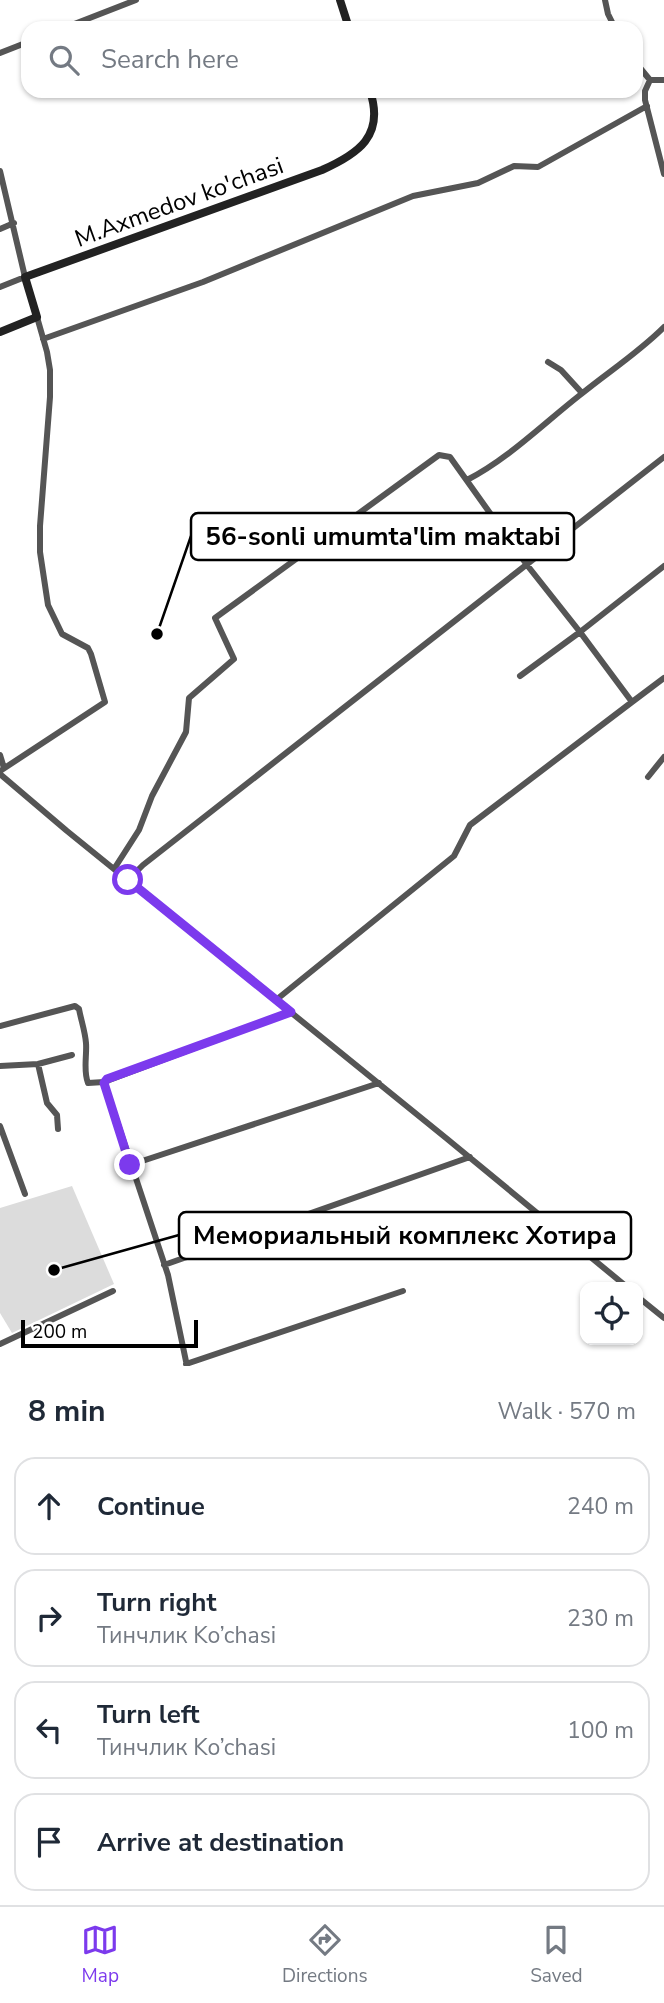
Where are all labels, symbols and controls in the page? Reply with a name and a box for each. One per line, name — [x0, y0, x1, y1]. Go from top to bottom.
search box — [21, 21, 643, 98]
icon: search — [45, 41, 83, 79]
text: Search here — [101, 42, 239, 77]
street label: M.Axmedov ko'chasi — [70, 149, 288, 255]
callout: 56-sonli umumta'lim maktabi — [191, 513, 574, 560]
text: 56-sonli umumta'lim maktabi — [205, 519, 561, 554]
route start — [112, 864, 143, 895]
route end — [114, 1149, 145, 1180]
callout: Мемориальный комплекс Хотира — [179, 1212, 631, 1259]
text: Мемориальный комплекс Хотира — [193, 1218, 617, 1253]
map controls — [580, 1282, 643, 1345]
button: locate — [580, 1282, 643, 1345]
scale bar — [21, 1317, 198, 1349]
text: 200 m — [32, 1319, 87, 1345]
text: 8 min — [28, 1391, 106, 1432]
text: Walk · 570 m — [497, 1396, 636, 1427]
icon: ahead — [30, 1487, 68, 1525]
text: Continue — [97, 1489, 205, 1524]
text: 240 m — [567, 1491, 634, 1522]
text: Turn right — [97, 1585, 216, 1620]
icon: right — [30, 1599, 68, 1637]
text: 230 m — [567, 1603, 634, 1634]
text: Тинчлик Ko’chasi — [97, 1620, 276, 1651]
text: Turn left — [97, 1697, 200, 1732]
icon: left — [30, 1711, 68, 1749]
text: 100 m — [567, 1715, 634, 1746]
text: Тинчлик Ko’chasi — [97, 1732, 276, 1763]
icon: arrive — [30, 1823, 68, 1861]
text: Arrive at destination — [97, 1825, 344, 1860]
tab: Map — [81, 1921, 119, 1989]
tab: Directions — [282, 1921, 368, 1989]
tab: Saved — [530, 1921, 583, 1989]

